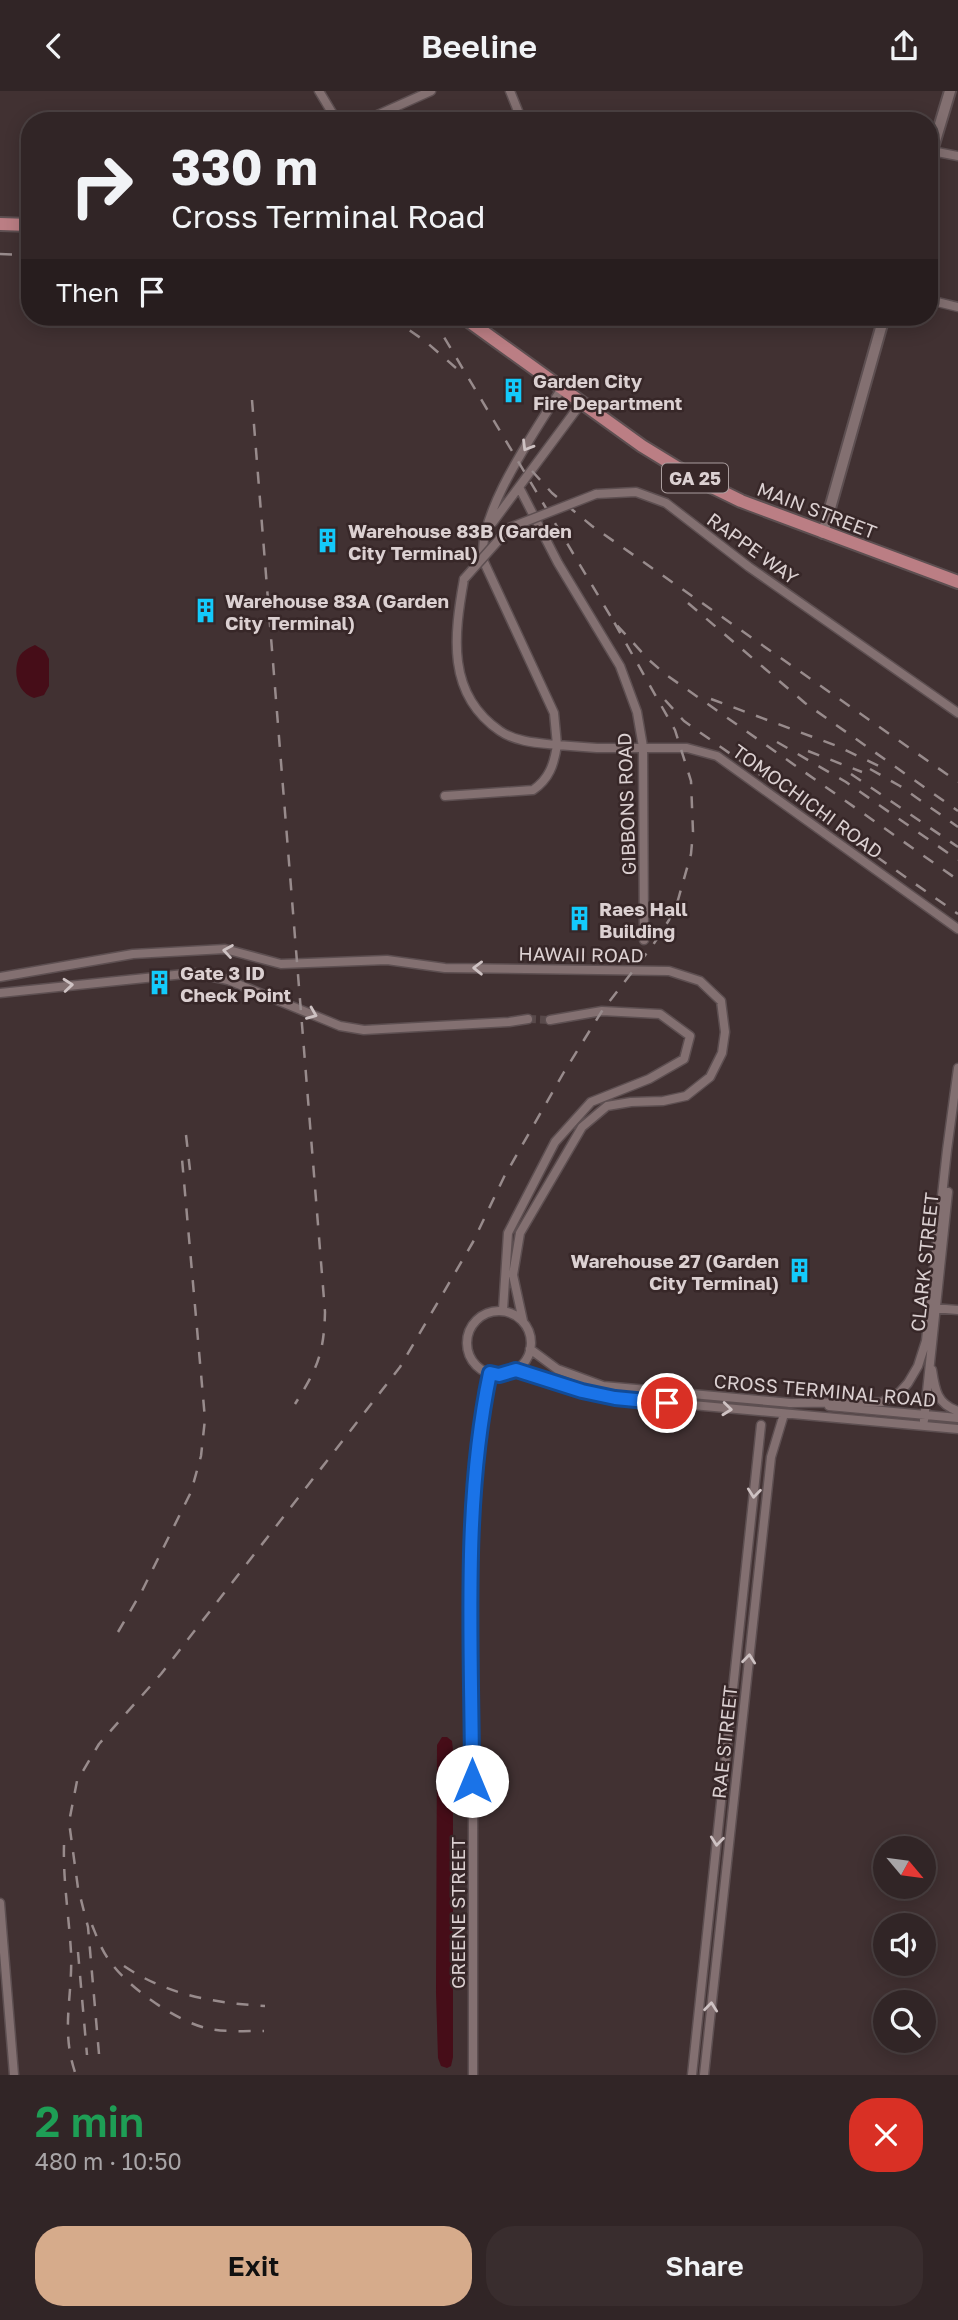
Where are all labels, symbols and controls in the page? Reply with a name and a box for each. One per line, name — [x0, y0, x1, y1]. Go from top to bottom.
icon: back — [35, 27, 73, 65]
text: Beeline — [421, 27, 537, 65]
icon: share — [885, 27, 923, 65]
text: 330 m — [171, 137, 318, 196]
icon: right — [56, 140, 147, 231]
text: Cross Terminal Road — [171, 197, 485, 235]
icon: arrive — [133, 273, 171, 311]
text: Then — [56, 277, 119, 308]
place label: Garden City Fire Department — [533, 369, 683, 414]
building icon: Garden City Fire Department — [499, 377, 527, 405]
one-way arrow — [522, 439, 535, 452]
road number: GA 25 — [662, 463, 728, 493]
street label: MAIN STREET — [754, 477, 880, 543]
street label: RAPPE WAY — [703, 507, 803, 589]
place label: Warehouse 83B (Garden City Terminal) — [348, 519, 572, 564]
building icon: Warehouse 83B (Garden City Terminal) — [314, 527, 342, 555]
place label: Warehouse 83A (Garden City Terminal) — [225, 589, 449, 634]
building icon: Warehouse 83A (Garden City Terminal) — [191, 597, 219, 625]
street label: GIBBONS ROAD — [612, 732, 640, 876]
street label: TOMOCHICHI ROAD — [728, 739, 888, 863]
place label: Raes Hall Building — [599, 897, 688, 942]
building icon: Raes Hall Building — [565, 905, 593, 933]
street label: HAWAII ROAD — [518, 941, 644, 967]
one-way arrow — [222, 944, 234, 959]
one-way arrow — [472, 960, 483, 976]
place label: Gate 3 ID Check Point — [180, 961, 292, 1006]
building icon: Gate 3 ID Check Point — [146, 969, 174, 997]
one-way arrow — [62, 978, 73, 993]
one-way arrow — [305, 1006, 317, 1020]
street label: CLARK STREET — [905, 1191, 943, 1333]
place label: Warehouse 27 (Garden City Terminal) — [570, 1249, 779, 1294]
building icon: Warehouse 27 (Garden City Terminal) — [785, 1257, 813, 1285]
street label: CROSS TERMINAL ROAD — [713, 1369, 937, 1411]
pin — [637, 1373, 697, 1433]
icon: arrive — [648, 1384, 686, 1422]
one-way arrow — [722, 1401, 733, 1416]
one-way arrow — [746, 1488, 761, 1499]
one-way arrow — [741, 1653, 756, 1664]
street label: RAE STREET — [707, 1684, 741, 1800]
position arrow — [435, 1744, 509, 1818]
one-way arrow — [710, 1836, 725, 1847]
north arrow — [873, 1836, 936, 1899]
map controls — [873, 1836, 936, 2053]
street label: GREENE STREET — [446, 1837, 469, 1989]
button: sound — [873, 1913, 936, 1976]
button: search — [873, 1990, 936, 2053]
one-way arrow — [703, 2001, 718, 2012]
text: 2 min — [35, 2096, 144, 2146]
button: close — [849, 2098, 923, 2172]
text: 480 m · 10:50 — [35, 2147, 182, 2175]
button: Exit — [35, 2226, 472, 2306]
button: Share — [486, 2226, 923, 2306]

